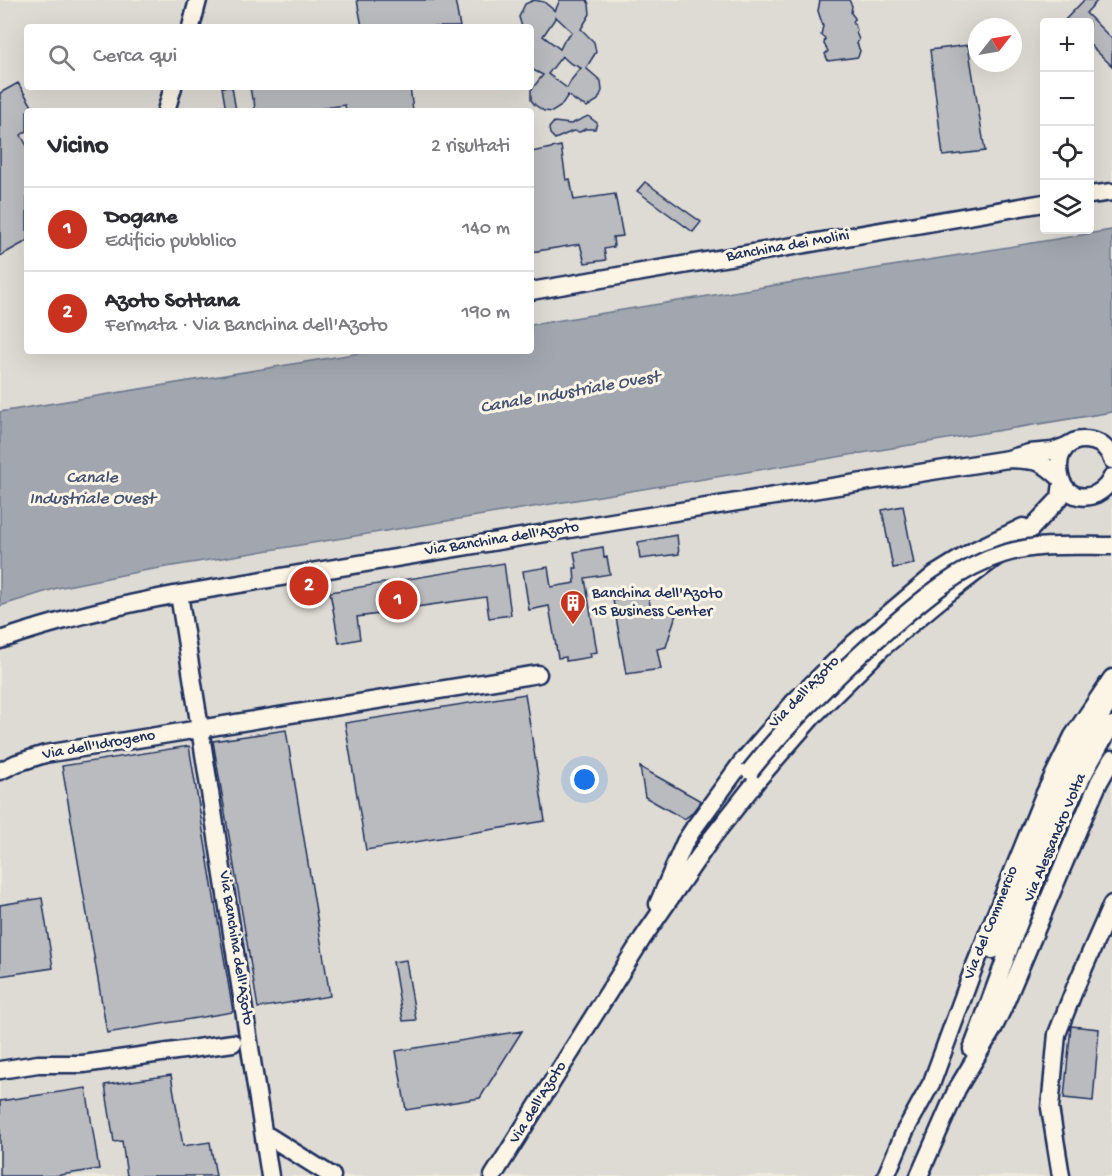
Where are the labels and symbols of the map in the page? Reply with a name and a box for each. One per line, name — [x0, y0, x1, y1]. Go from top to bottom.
north arrow — [968, 18, 1022, 72]
street label: Banchina dei Molini — [724, 227, 851, 267]
water label: Canale Industriale Ovest — [479, 366, 665, 419]
water label: Canale Industriale Ovest — [29, 468, 158, 510]
street label: Via Banchina dell'Azoto — [423, 518, 580, 562]
pin: 2 — [290, 564, 328, 608]
pin: 1 — [378, 578, 418, 622]
place label: Banchina dell'Azoto 15 Business Center — [591, 585, 723, 622]
building icon: Banchina dell'Azoto 15 Business Center — [558, 588, 588, 626]
street label: Via dell'Azoto — [765, 653, 844, 734]
street label: Via dell'Idrogeno — [40, 727, 157, 765]
your location — [570, 765, 599, 794]
street label: Via Alessandro Volta — [1020, 770, 1092, 906]
street label: Via del Commercio — [960, 863, 1023, 983]
street label: Via Banchina dell'Azoto — [213, 869, 257, 1026]
street label: Via dell'Azoto — [506, 1058, 572, 1148]

